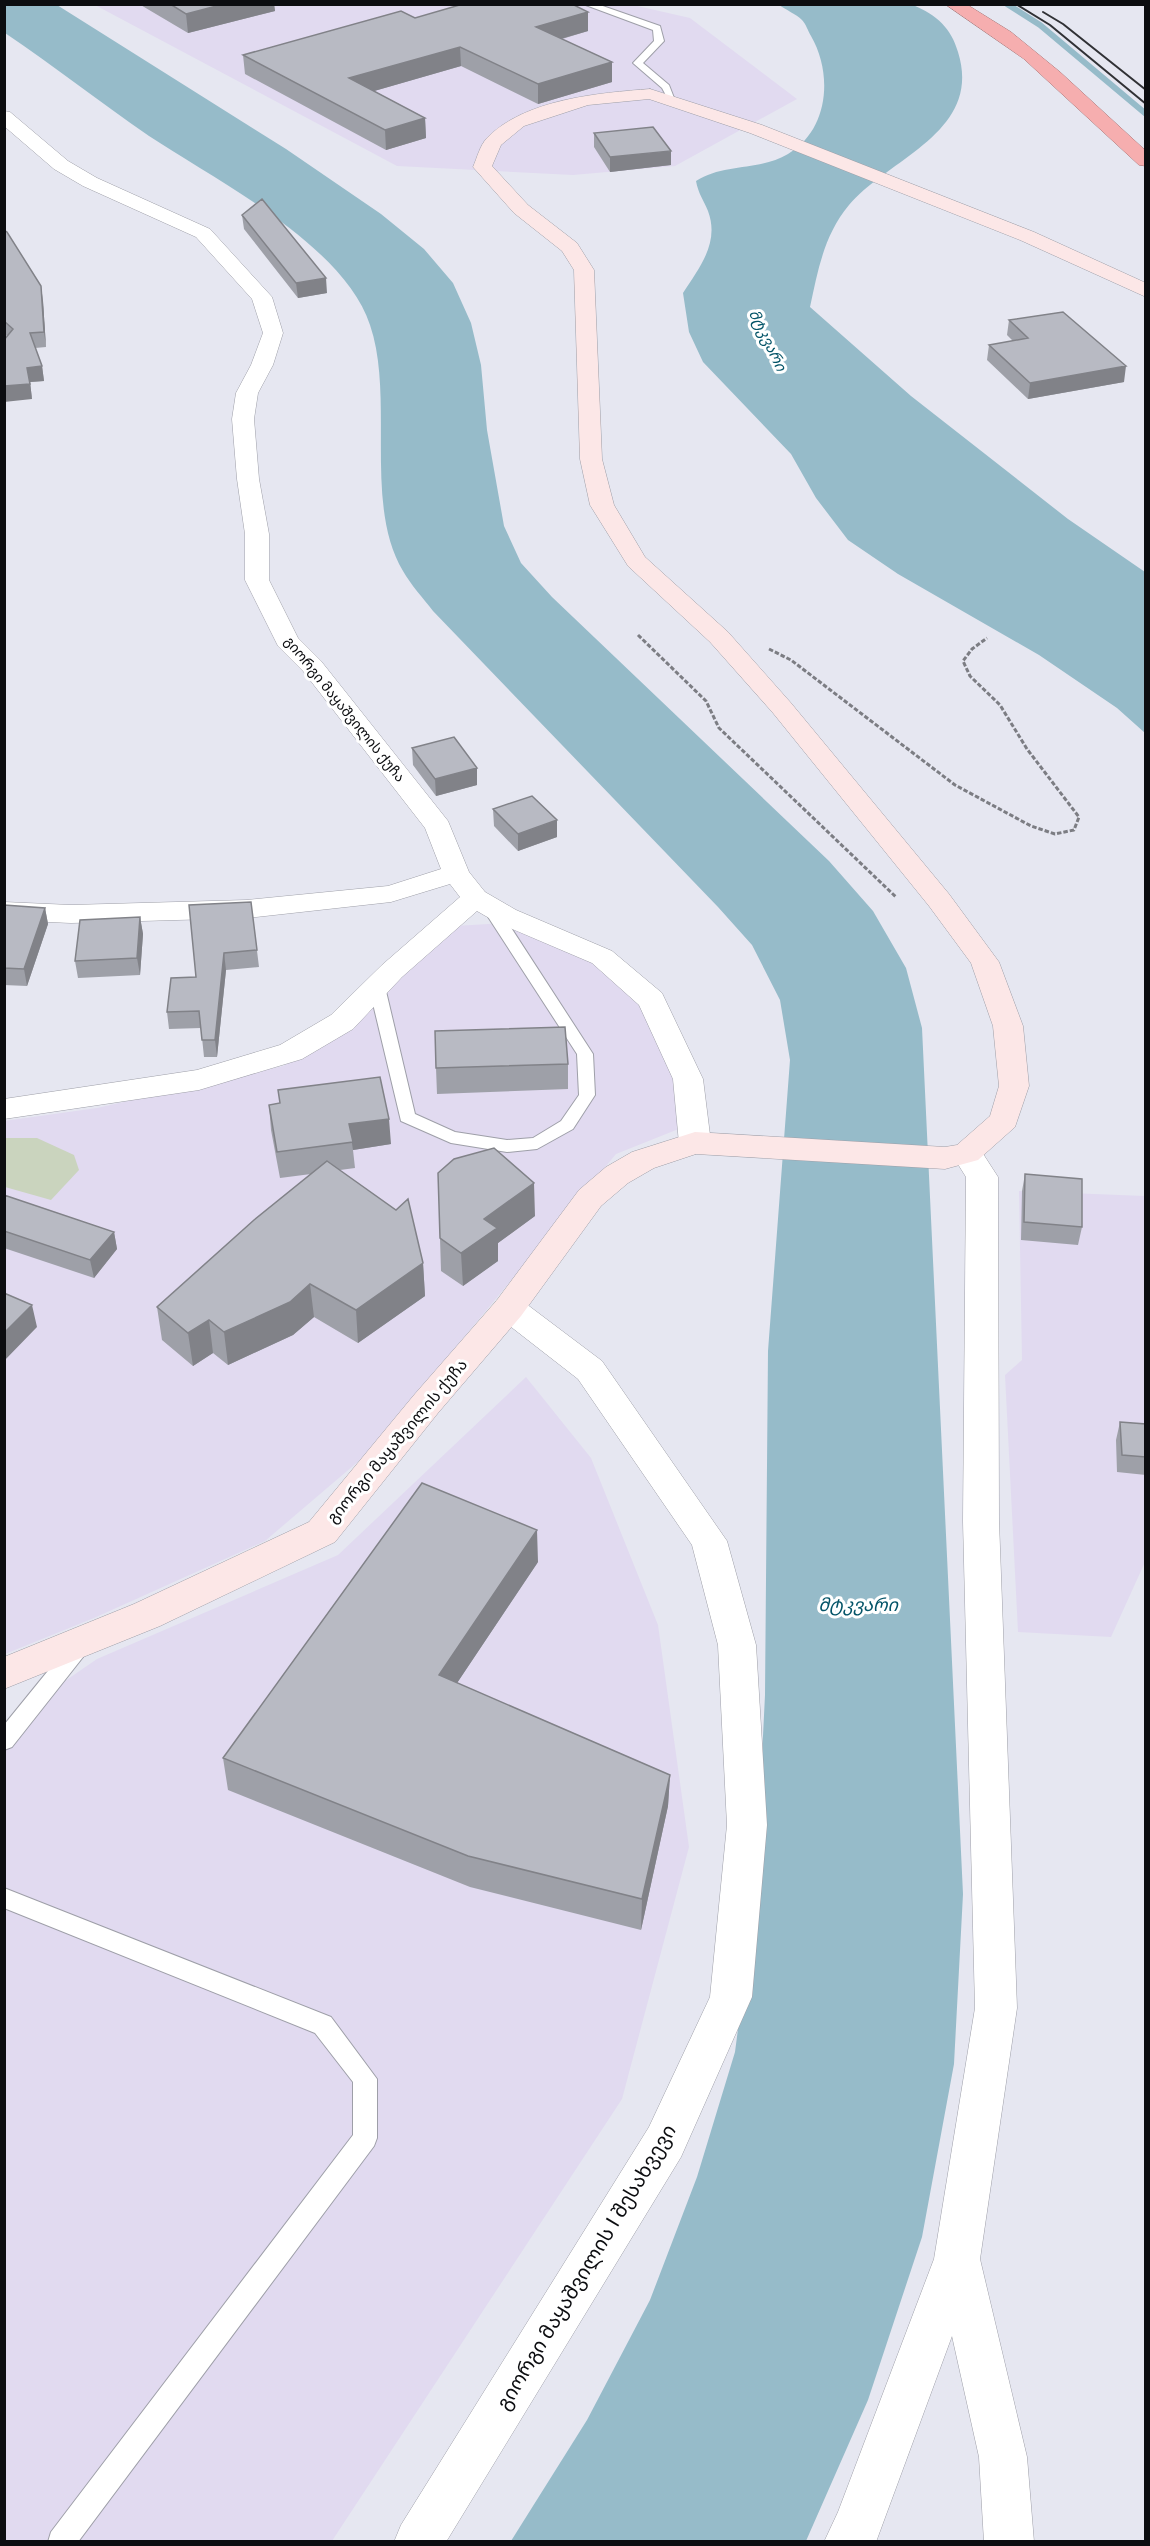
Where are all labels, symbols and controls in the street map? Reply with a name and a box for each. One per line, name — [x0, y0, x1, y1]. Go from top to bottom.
water label: მტკვარი — [745, 307, 791, 375]
street label: გიორგი მაყაშვილის ქუჩა — [281, 633, 409, 785]
street label: გიორგი მაყაშვილის ქუჩა — [323, 1355, 472, 1528]
water label: მტკვარი — [818, 1594, 898, 1616]
street label: გიორგი მაყაშვილის I შესახვევი — [491, 2120, 682, 2415]

